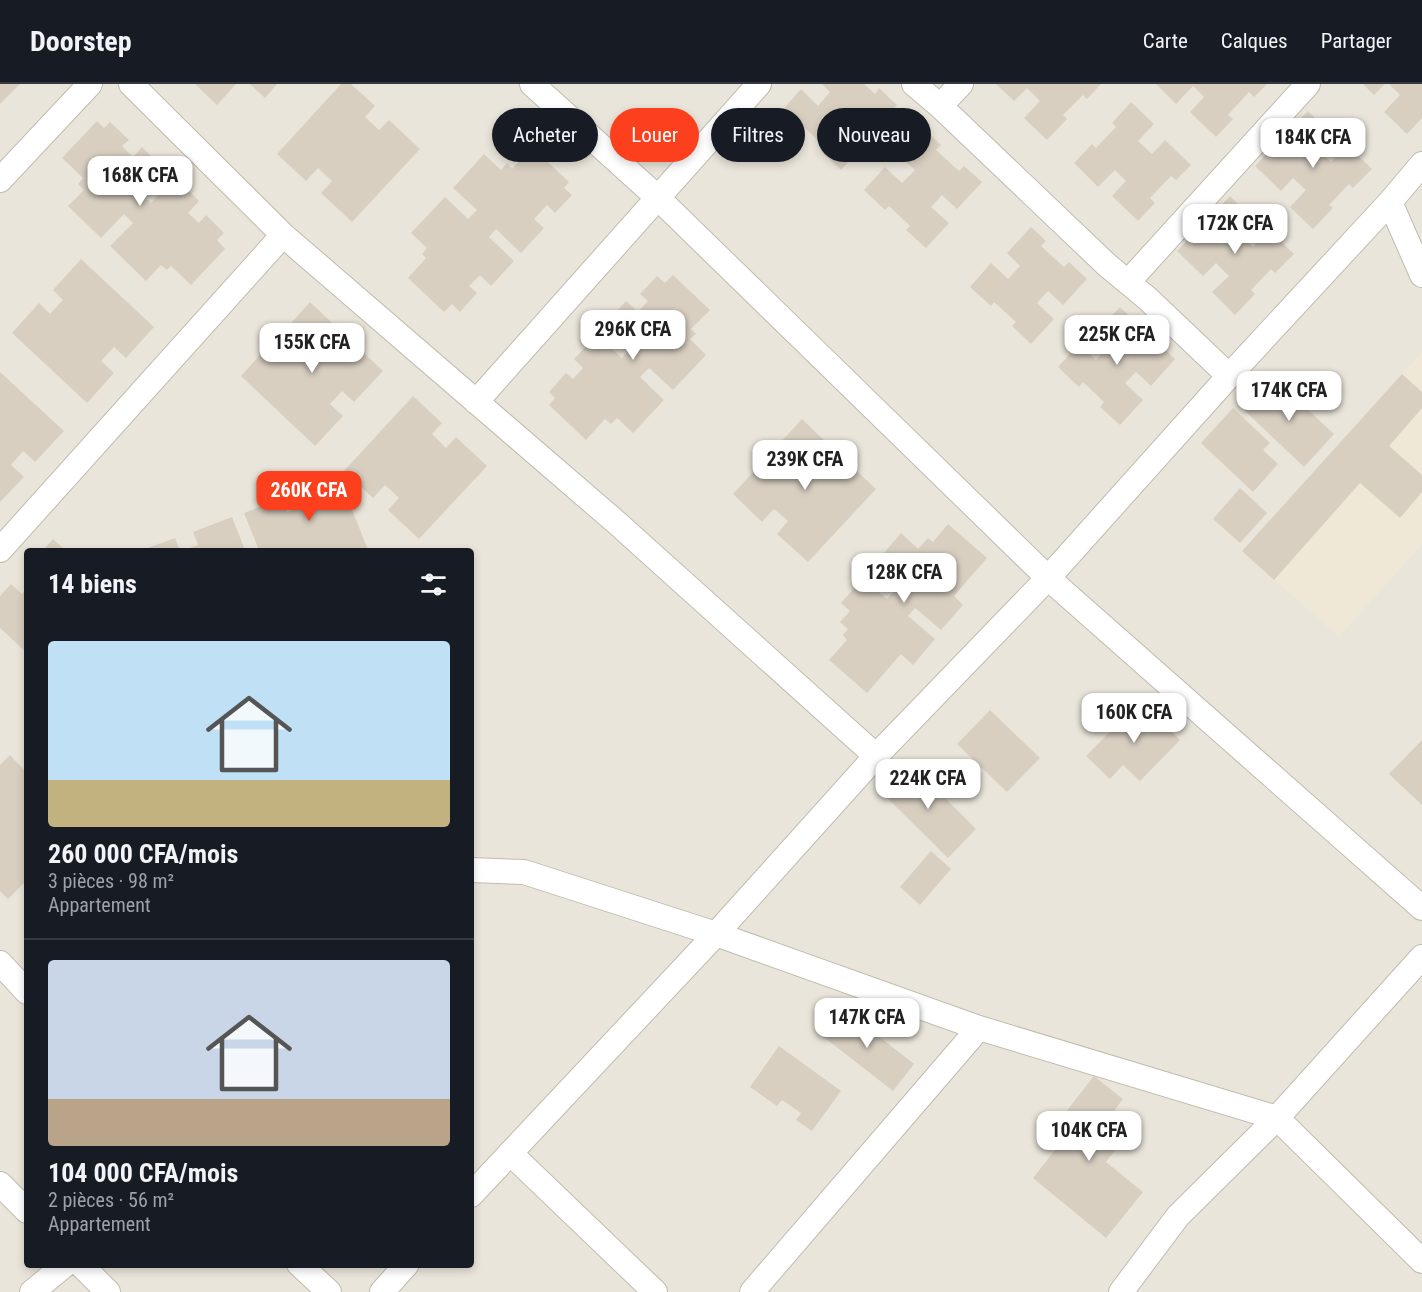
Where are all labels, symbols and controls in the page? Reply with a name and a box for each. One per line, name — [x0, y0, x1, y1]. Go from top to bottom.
text: Doorstep — [30, 25, 132, 58]
text: Carte — [1143, 29, 1188, 53]
text: Calques — [1221, 29, 1288, 53]
text: Partager — [1321, 29, 1392, 53]
chip: Acheter — [492, 108, 598, 162]
chip: Louer — [610, 108, 699, 162]
chip: Filtres — [711, 108, 805, 162]
chip: Nouveau — [817, 108, 931, 162]
pin: 184K CFA — [1251, 118, 1375, 169]
text: 184K CFA — [1275, 125, 1352, 149]
pin: 168K CFA — [78, 156, 202, 207]
text: 168K CFA — [102, 163, 179, 187]
pin: 172K CFA — [1173, 204, 1297, 255]
text: 172K CFA — [1197, 211, 1274, 235]
pin: 296K CFA — [571, 310, 695, 361]
pin: 225K CFA — [1055, 315, 1179, 366]
text: 296K CFA — [595, 317, 672, 341]
text: 225K CFA — [1079, 322, 1156, 346]
pin: 155K CFA — [250, 323, 374, 374]
text: 155K CFA — [274, 330, 351, 354]
pin: 174K CFA — [1227, 371, 1351, 422]
text: 174K CFA — [1251, 378, 1328, 402]
pin: 239K CFA — [743, 440, 867, 491]
text: 239K CFA — [767, 447, 844, 471]
pin: 260K CFA — [247, 471, 371, 522]
text: 260K CFA — [271, 478, 348, 502]
pin: 128K CFA — [842, 553, 966, 604]
text: 128K CFA — [866, 560, 943, 584]
icon: filters — [417, 568, 450, 601]
text: 14 biens — [48, 569, 137, 599]
icon: home — [195, 680, 303, 788]
pin: 160K CFA — [1072, 693, 1196, 744]
text: 160K CFA — [1096, 700, 1173, 724]
pin: 224K CFA — [866, 759, 990, 810]
text: 224K CFA — [890, 766, 967, 790]
text: 260 000 CFA/mois — [48, 839, 238, 869]
text: 3 pièces · 98 m² — [48, 869, 174, 893]
text: Appartement — [48, 893, 151, 917]
pin: 147K CFA — [805, 998, 929, 1049]
icon: home — [195, 999, 303, 1107]
text: 147K CFA — [829, 1005, 906, 1029]
pin: 104K CFA — [1027, 1111, 1151, 1162]
text: 104K CFA — [1051, 1118, 1128, 1142]
text: 104 000 CFA/mois — [48, 1158, 238, 1188]
text: 2 pièces · 56 m² — [48, 1188, 174, 1212]
text: Appartement — [48, 1212, 151, 1236]

